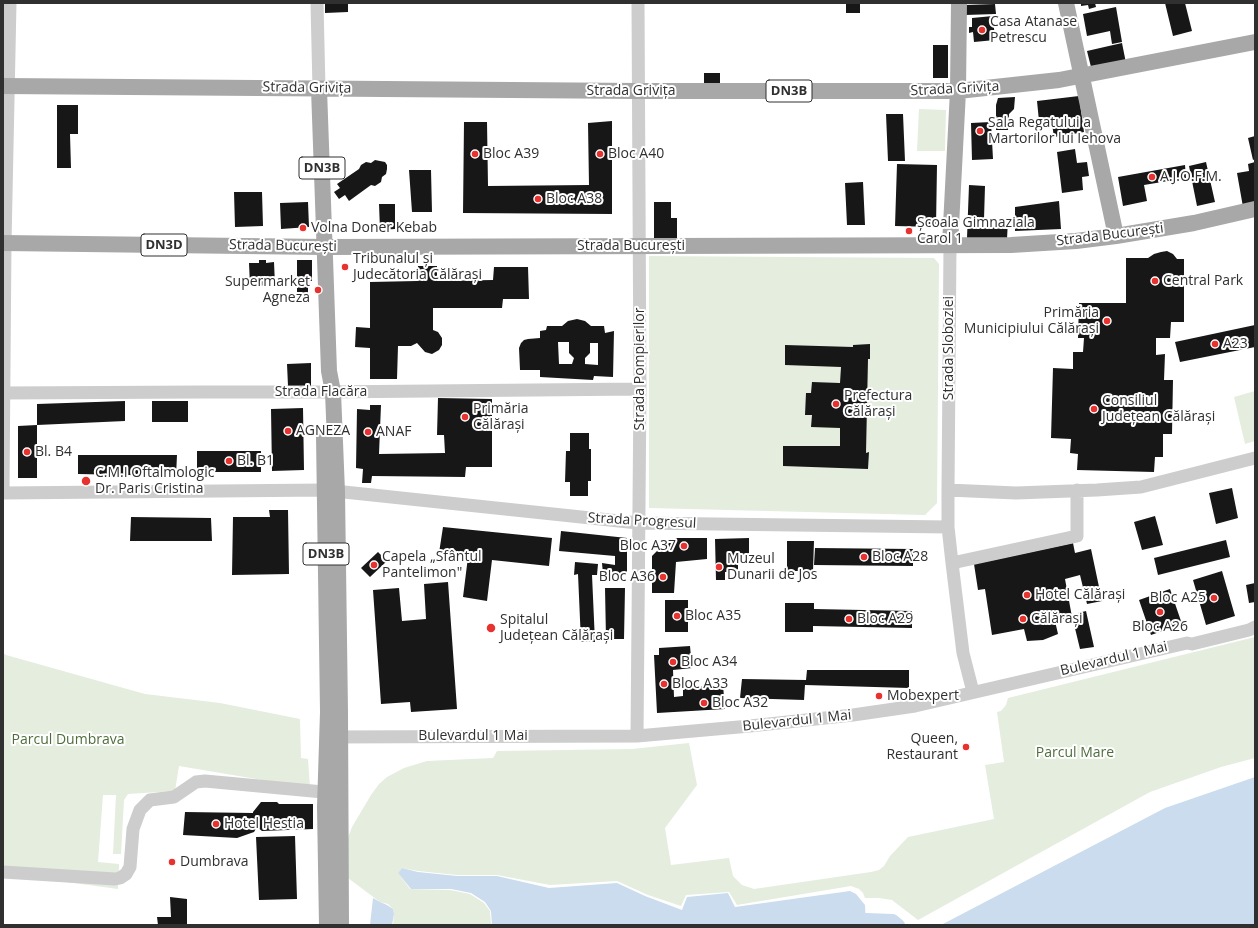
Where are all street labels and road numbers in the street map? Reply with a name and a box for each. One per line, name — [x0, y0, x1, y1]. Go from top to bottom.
street label: Strada Grivița — [910, 78, 1000, 100]
street label: Strada Grivița — [262, 79, 352, 97]
road number: DN3B — [766, 80, 812, 102]
street label: Strada Grivița — [587, 83, 675, 99]
road number: DN3B — [299, 157, 345, 179]
street label: Strada București — [1055, 220, 1165, 250]
road number: DN3D — [141, 234, 187, 256]
street label: Strada București — [229, 237, 337, 255]
street label: Strada București — [577, 238, 685, 254]
street label: Strada Sloboziei — [941, 296, 957, 400]
street label: Strada Pompierilor — [632, 308, 648, 430]
street label: Strada Flacăra — [275, 384, 367, 400]
street label: Strada Progresul — [587, 510, 697, 532]
road number: DN3B — [303, 543, 349, 565]
street label: Bulevardul 1 Mai — [1059, 639, 1169, 679]
street label: Bulevardul 1 Mai — [742, 707, 852, 735]
street label: Bulevardul 1 Mai — [418, 728, 528, 744]

